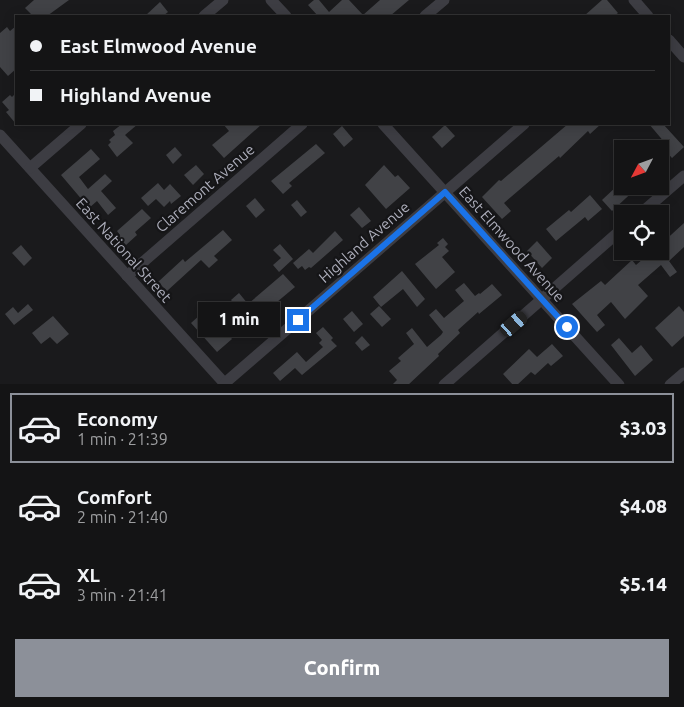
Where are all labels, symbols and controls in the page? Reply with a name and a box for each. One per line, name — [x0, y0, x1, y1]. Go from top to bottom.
text: East Elmwood Avenue — [60, 35, 257, 57]
text: Highland Avenue — [60, 84, 212, 106]
north arrow — [614, 140, 669, 195]
map controls — [614, 140, 669, 260]
street label: Claremont Avenue — [152, 141, 258, 235]
street label: East Elmwood Avenue — [456, 183, 568, 305]
street label: East National Street — [73, 194, 175, 306]
street label: Highland Avenue — [315, 198, 413, 286]
button: locate — [614, 205, 669, 260]
callout: 1 min — [198, 302, 280, 338]
car — [497, 308, 530, 340]
route end — [287, 309, 309, 331]
text: 1 min — [219, 310, 259, 328]
route start — [556, 316, 578, 338]
icon: car — [17, 406, 62, 451]
text: Economy — [77, 408, 158, 430]
text: $3.03 — [619, 417, 667, 439]
text: 1 min · 21:39 — [77, 430, 168, 448]
icon: car — [17, 484, 62, 529]
text: Comfort — [77, 486, 152, 508]
text: $4.08 — [619, 495, 667, 517]
text: 2 min · 21:40 — [77, 508, 168, 526]
icon: car — [17, 562, 62, 607]
text: XL — [77, 564, 100, 586]
text: $5.14 — [619, 573, 667, 595]
text: 3 min · 21:41 — [77, 586, 168, 604]
button: Confirm — [15, 639, 669, 697]

